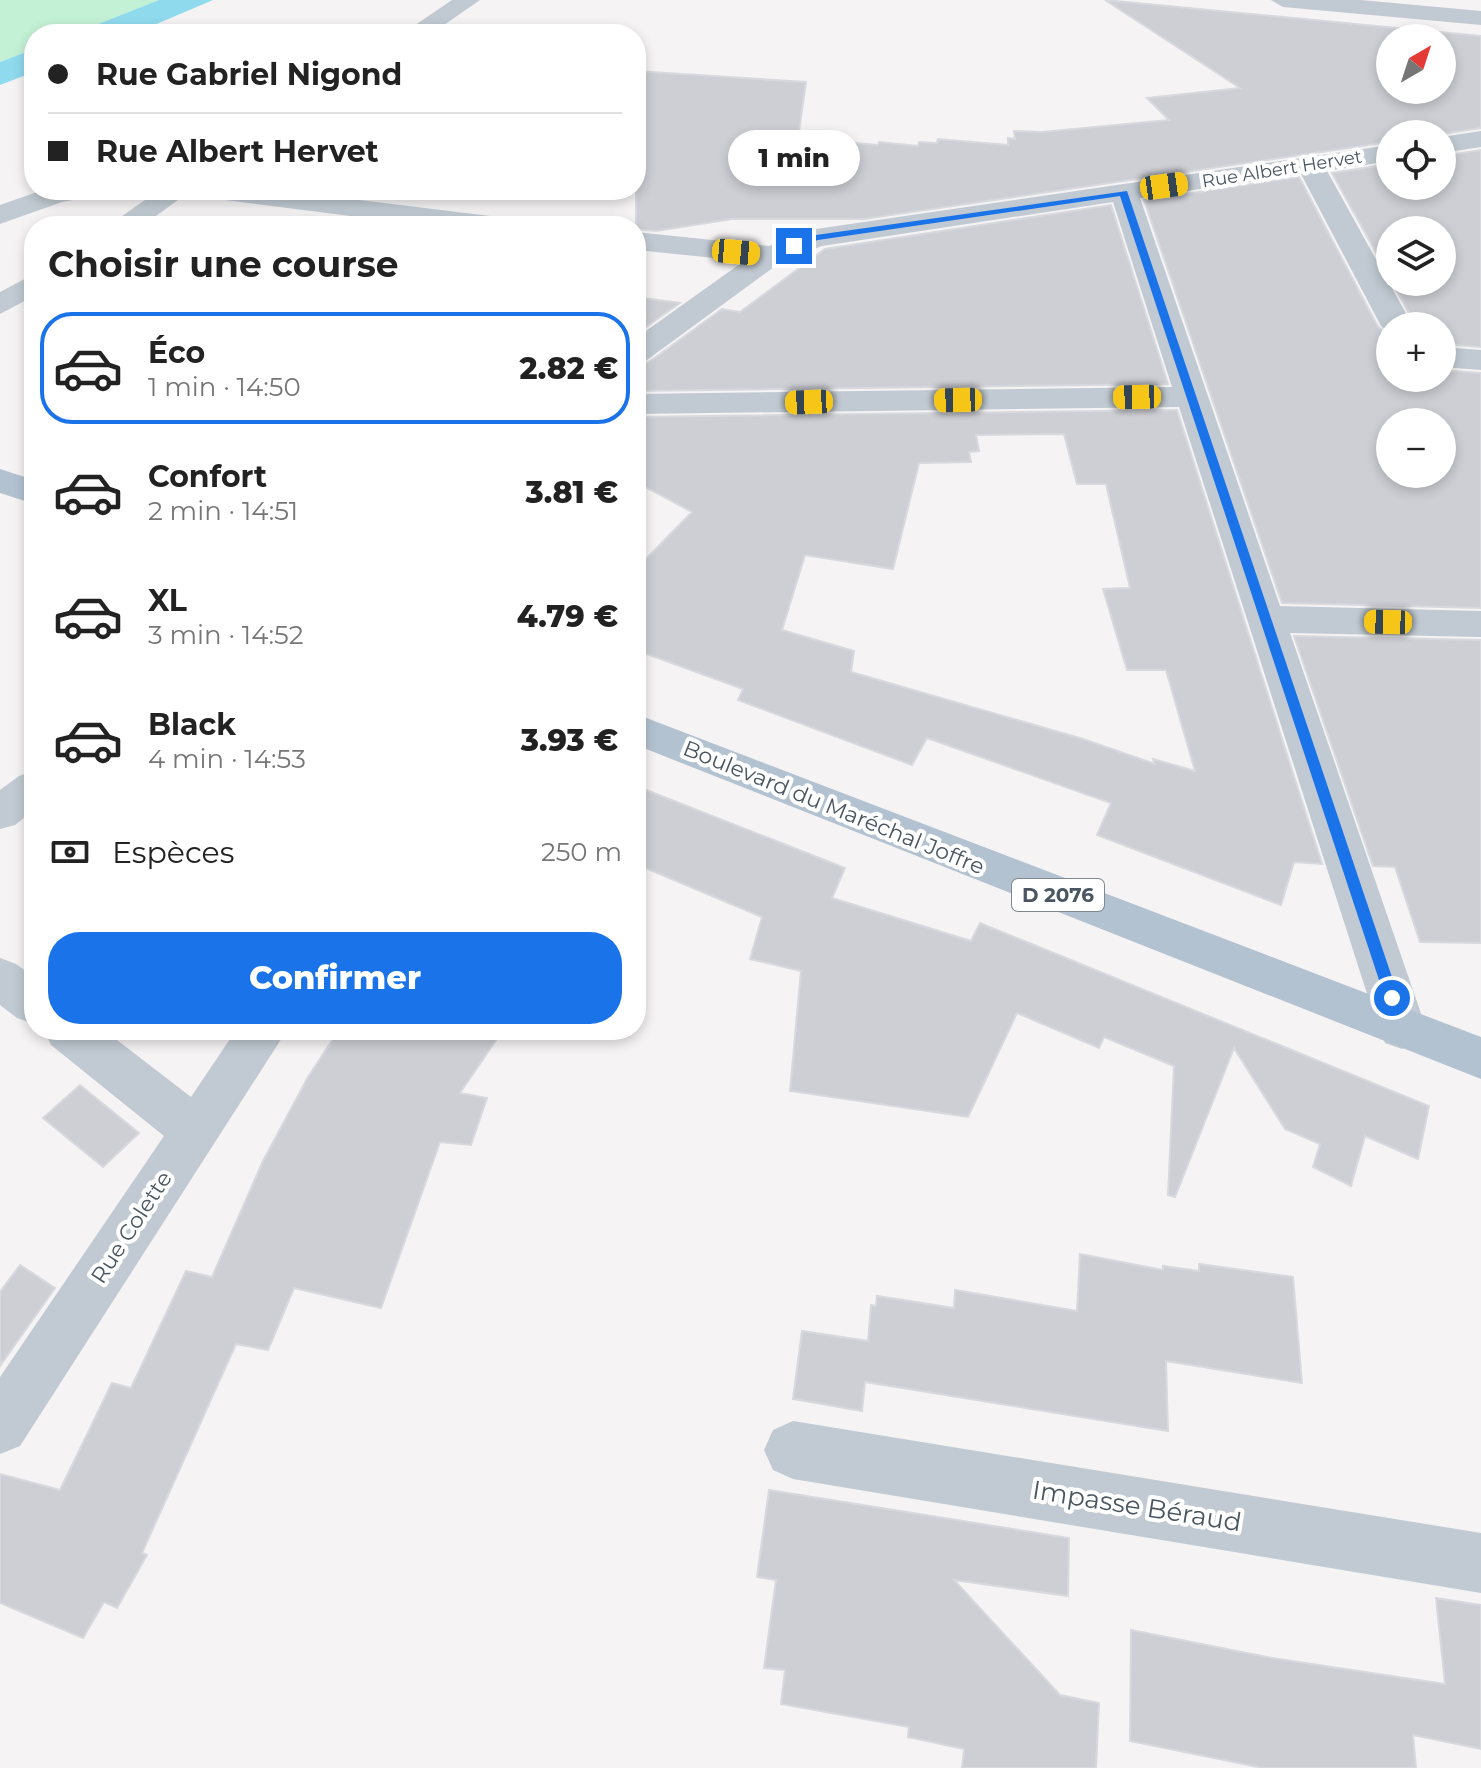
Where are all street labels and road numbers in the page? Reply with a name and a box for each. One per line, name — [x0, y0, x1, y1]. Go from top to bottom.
street label: Rue Albert Hervet — [1200, 145, 1364, 193]
street label: Boulevard du Maréchal Joffre — [679, 735, 988, 880]
road number: D 2076 — [1012, 879, 1104, 911]
street label: Rue Colette — [85, 1166, 178, 1288]
street label: Impasse Béraud — [1030, 1474, 1244, 1538]

